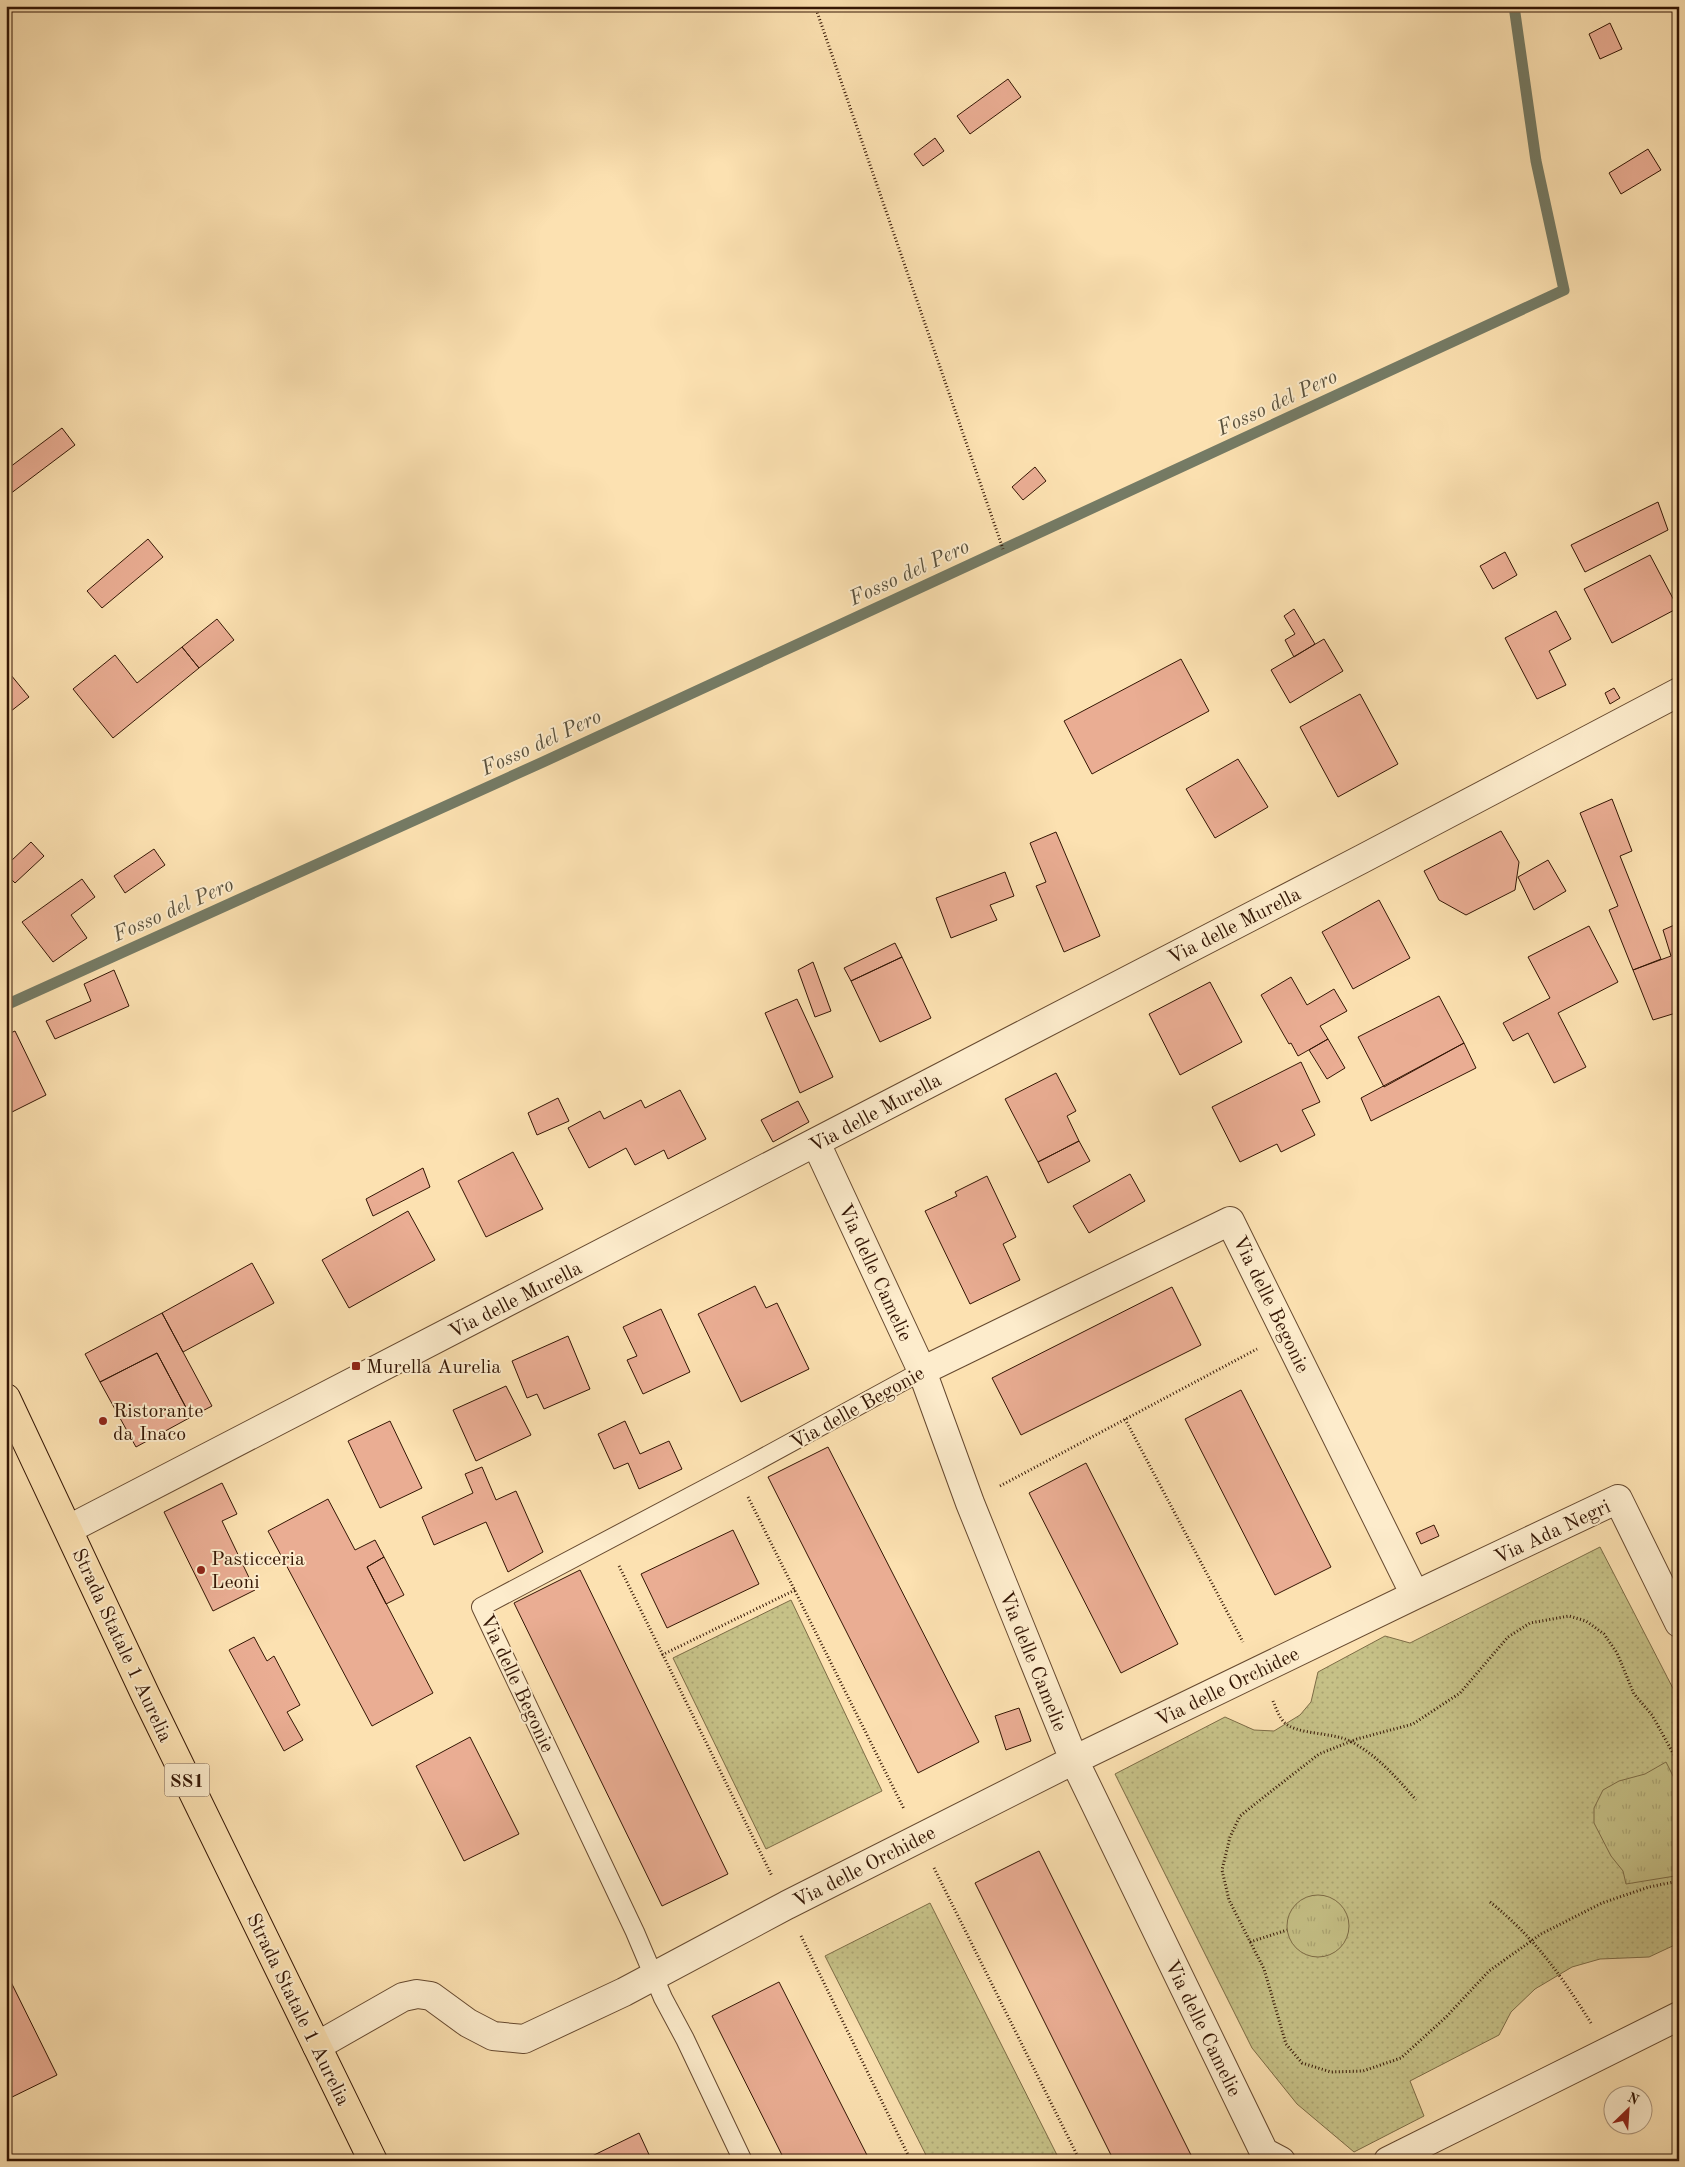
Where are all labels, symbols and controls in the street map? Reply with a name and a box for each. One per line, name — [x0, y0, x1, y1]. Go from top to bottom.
water label: Fosso del Pero — [1213, 366, 1341, 441]
water label: Fosso del Pero — [845, 536, 973, 611]
water label: Fosso del Pero — [477, 706, 605, 781]
water label: Fosso del Pero — [109, 874, 237, 947]
street label: Via delle Murella — [1165, 885, 1305, 969]
street label: Via delle Murella — [807, 1071, 945, 1157]
street label: Via delle Camelie — [834, 1201, 915, 1345]
street label: Via delle Begonie — [1228, 1233, 1312, 1377]
street label: Via delle Murella — [446, 1259, 586, 1343]
place label: Murella Aurelia — [366, 1358, 501, 1378]
marker: Murella Aurelia — [350, 1360, 362, 1372]
street label: Via delle Begonie — [788, 1364, 928, 1454]
place label: Ristorante da Inaco — [113, 1402, 203, 1445]
marker: Ristorante da Inaco — [97, 1415, 109, 1427]
street label: Via Ada Negri — [1492, 1497, 1614, 1568]
street label: Strada Statale 1 Aurelia — [68, 1546, 175, 1746]
place label: Pasticceria Leoni — [211, 1550, 305, 1593]
marker: Pasticceria Leoni — [195, 1564, 207, 1576]
street label: Via delle Camelie — [995, 1589, 1069, 1735]
street label: Via delle Begonie — [475, 1612, 557, 1756]
street label: Via delle Orchidee — [1153, 1644, 1303, 1731]
road number: SS1 — [164, 1764, 210, 1796]
street label: Via delle Orchidee — [791, 1823, 939, 1912]
street label: Strada Statale 1 Aurelia — [242, 1911, 352, 2109]
street label: Via delle Camelie — [1161, 1958, 1244, 2100]
north arrow — [1602, 2084, 1652, 2134]
text: N — [1625, 2091, 1641, 2108]

